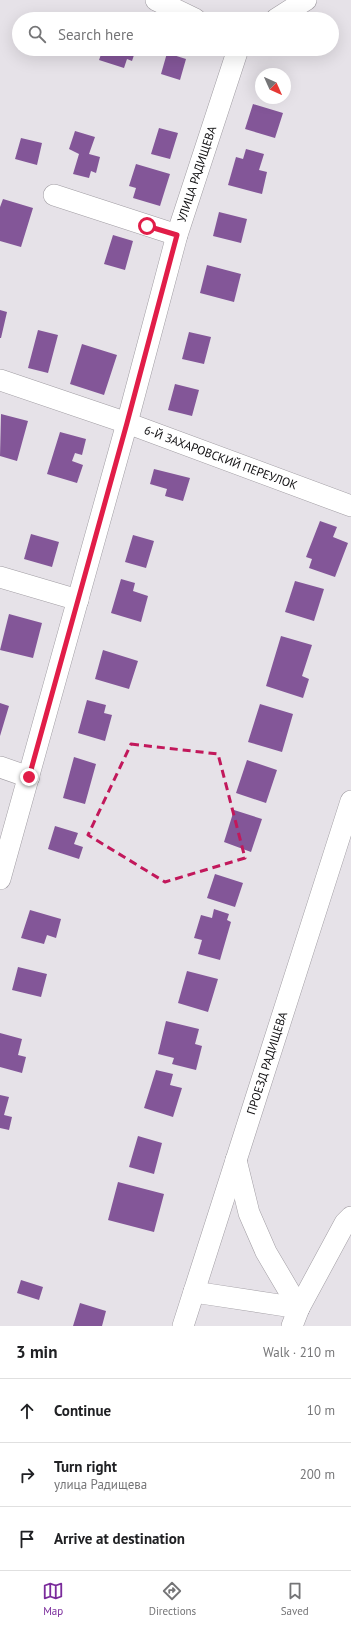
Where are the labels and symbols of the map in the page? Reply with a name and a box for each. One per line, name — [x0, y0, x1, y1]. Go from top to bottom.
north arrow — [255, 68, 291, 104]
street label: УЛИЦА РАДИЩЕВА — [174, 124, 219, 224]
route start — [138, 217, 156, 235]
street label: 6-Й ЗАХАРОВСКИЙ ПЕРЕУЛОК — [142, 422, 300, 492]
route end — [20, 768, 38, 786]
street label: ПРОЕЗД РАДИЩЕВА — [243, 1010, 290, 1116]

